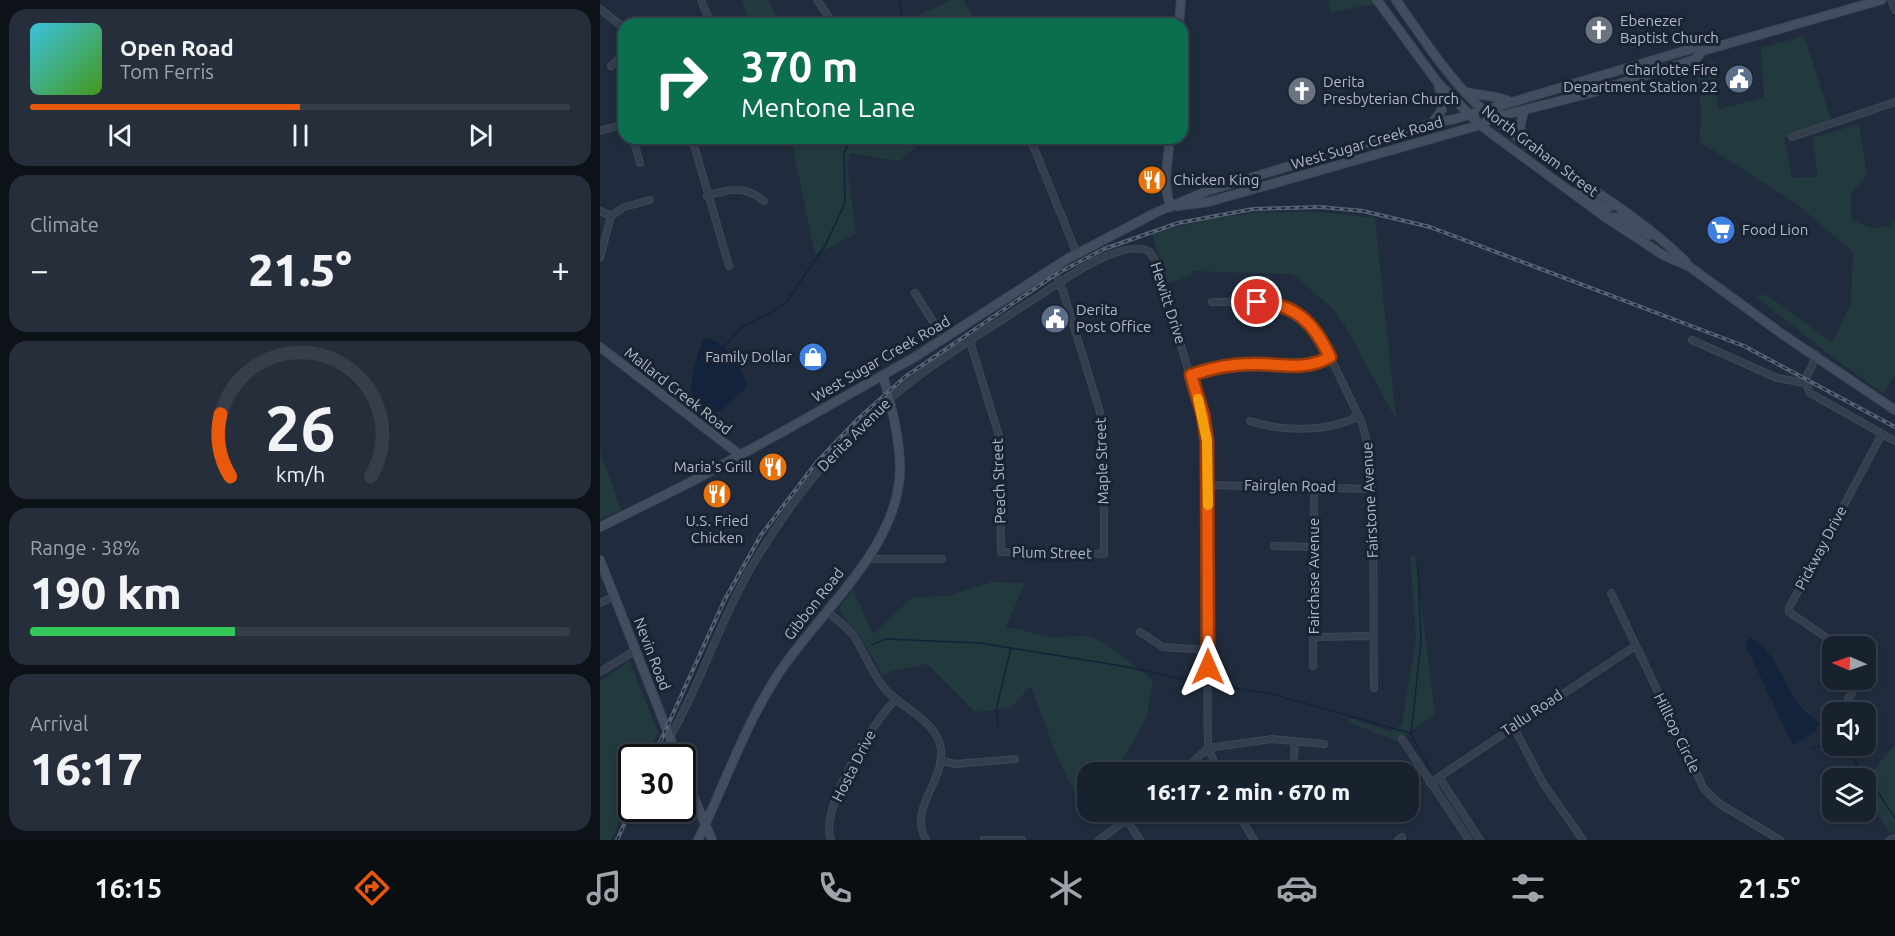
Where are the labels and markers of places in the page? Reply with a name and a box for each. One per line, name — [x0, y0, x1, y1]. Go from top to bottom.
place label: Ebenezer Baptist Church — [1620, 12, 1719, 46]
church icon: Ebenezer Baptist Church — [1583, 14, 1615, 46]
place label: Charlotte Fire Department Station 22 — [1563, 61, 1718, 95]
public building icon: Charlotte Fire Department Station 22 — [1723, 63, 1755, 95]
place label: Derita Presbyterian Church — [1323, 73, 1459, 107]
church icon: Derita Presbyterian Church — [1286, 75, 1318, 107]
restaurant icon: Chicken King — [1136, 164, 1168, 196]
place label: Chicken King — [1173, 171, 1259, 188]
supermarket icon: Food Lion — [1705, 214, 1737, 246]
place label: Food Lion — [1742, 221, 1808, 238]
pin — [1231, 276, 1282, 327]
place label: Derita Post Office — [1076, 301, 1151, 335]
public building icon: Derita Post Office — [1039, 303, 1071, 335]
shop icon: Family Dollar — [797, 341, 829, 373]
place label: Family Dollar — [705, 348, 792, 365]
restaurant icon: Maria's Grill — [757, 451, 789, 483]
place label: Maria's Grill — [674, 458, 752, 475]
restaurant icon: U.S. Fried Chicken — [701, 478, 733, 510]
place label: U.S. Fried Chicken — [685, 512, 749, 546]

